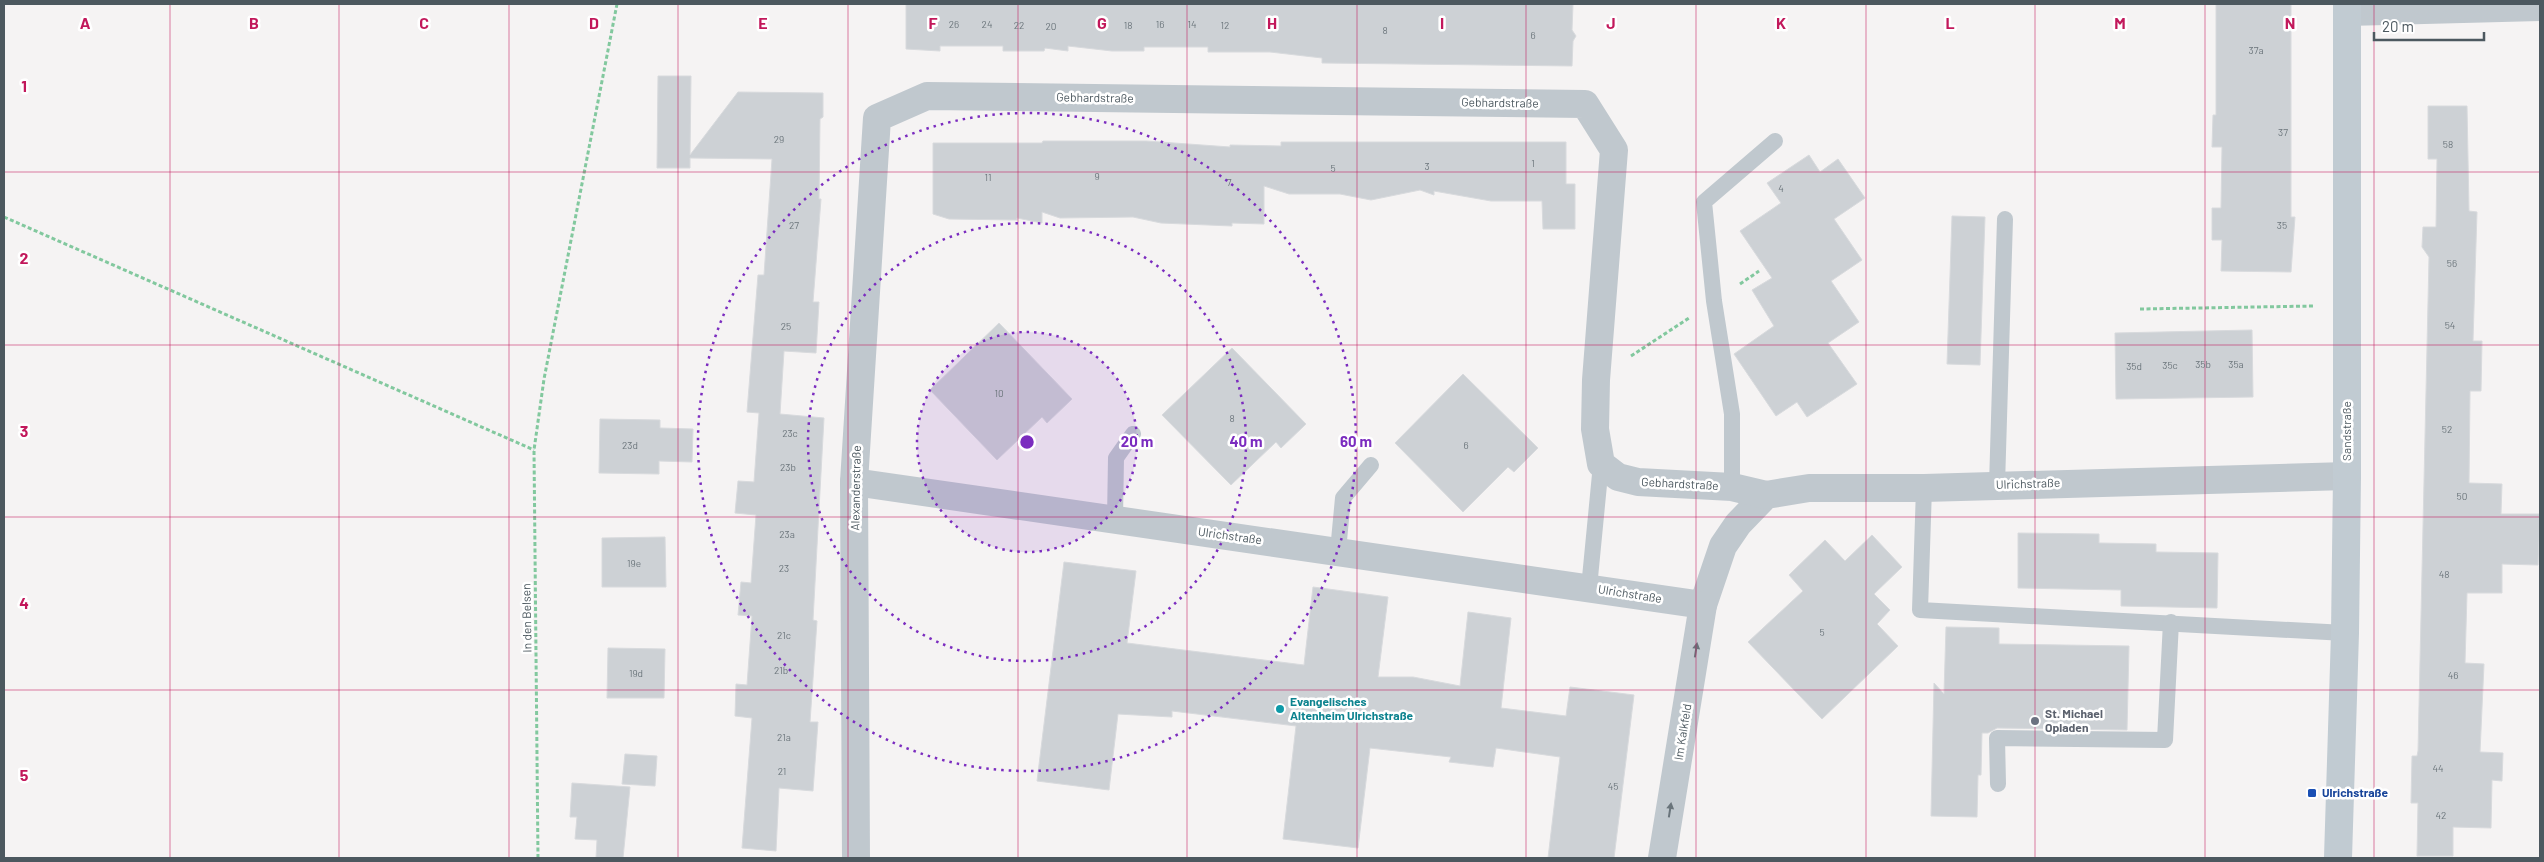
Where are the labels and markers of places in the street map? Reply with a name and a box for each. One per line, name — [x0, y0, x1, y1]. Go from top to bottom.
centre of rings — [1018, 433, 1036, 451]
place label: Evangelisches Altenheim Ulrichstraße — [1290, 694, 1414, 722]
marker: Evangelisches Altenheim Ulrichstraße — [1274, 703, 1286, 715]
place label: St. Michael Opladen — [2045, 706, 2103, 734]
marker: St. Michael Opladen — [2029, 715, 2041, 727]
place label: Ulrichstraße — [2322, 785, 2388, 799]
marker: Ulrichstraße — [2306, 787, 2318, 799]

